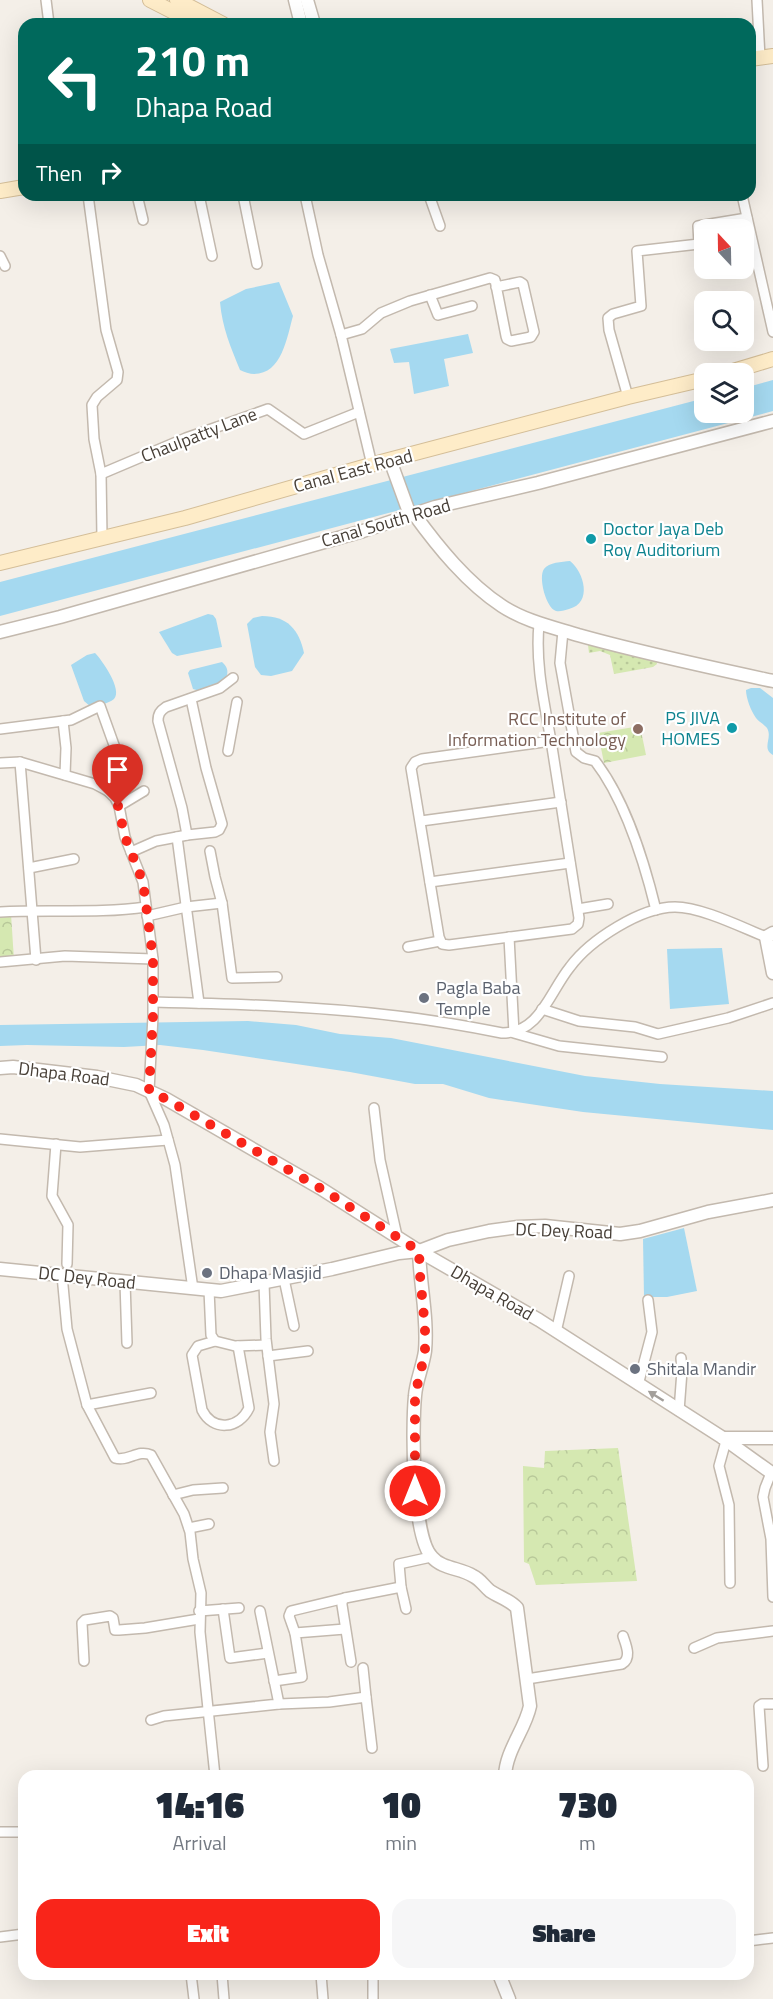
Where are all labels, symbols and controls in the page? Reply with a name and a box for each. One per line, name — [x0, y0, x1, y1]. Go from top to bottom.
text: 210 m — [135, 28, 250, 92]
icon: left — [36, 42, 114, 120]
text: Dhapa Road — [135, 86, 273, 127]
text: Then — [36, 156, 82, 190]
icon: right — [94, 156, 127, 189]
north arrow — [694, 219, 754, 279]
map controls — [694, 219, 754, 423]
button: search — [694, 291, 754, 351]
button: layers — [694, 363, 754, 423]
street label: Chaulpatty Lane — [137, 400, 261, 469]
street label: Canal East Road — [290, 442, 415, 499]
street label: Canal South Road — [318, 491, 454, 554]
place label: Doctor Jaya Deb Roy Auditorium — [603, 515, 724, 563]
marker: Doctor Jaya Deb Roy Auditorium — [584, 532, 598, 546]
place label: PS JIVA HOMES — [661, 704, 720, 752]
place label: RCC Institute of Information Technology — [448, 705, 626, 753]
marker: PS JIVA HOMES — [725, 721, 739, 735]
marker: RCC Institute of Information Technology — [631, 722, 645, 736]
pin — [92, 744, 143, 806]
icon: arrive — [101, 753, 134, 786]
place label: Pagla Baba Temple — [436, 974, 521, 1022]
marker: Pagla Baba Temple — [417, 991, 431, 1005]
street label: Dhapa Road — [17, 1055, 111, 1092]
street label: DC Dey Road — [515, 1215, 613, 1246]
street label: Dhapa Road — [446, 1258, 539, 1327]
street label: DC Dey Road — [37, 1259, 137, 1296]
place label: Dhapa Masjid — [219, 1259, 322, 1286]
marker: Dhapa Masjid — [200, 1266, 214, 1280]
place label: Shitala Mandir — [647, 1355, 756, 1382]
marker: Shitala Mandir — [628, 1362, 642, 1376]
one-way arrow — [648, 1391, 664, 1402]
position arrow — [383, 1459, 447, 1523]
text: 14:16 — [155, 1777, 244, 1832]
text: 10 — [381, 1777, 421, 1832]
text: 730 — [558, 1777, 617, 1832]
text: Arrival — [173, 1827, 227, 1858]
text: min — [385, 1827, 417, 1858]
text: m — [579, 1827, 596, 1858]
button: Exit — [36, 1899, 380, 1968]
button: Share — [392, 1899, 736, 1968]

